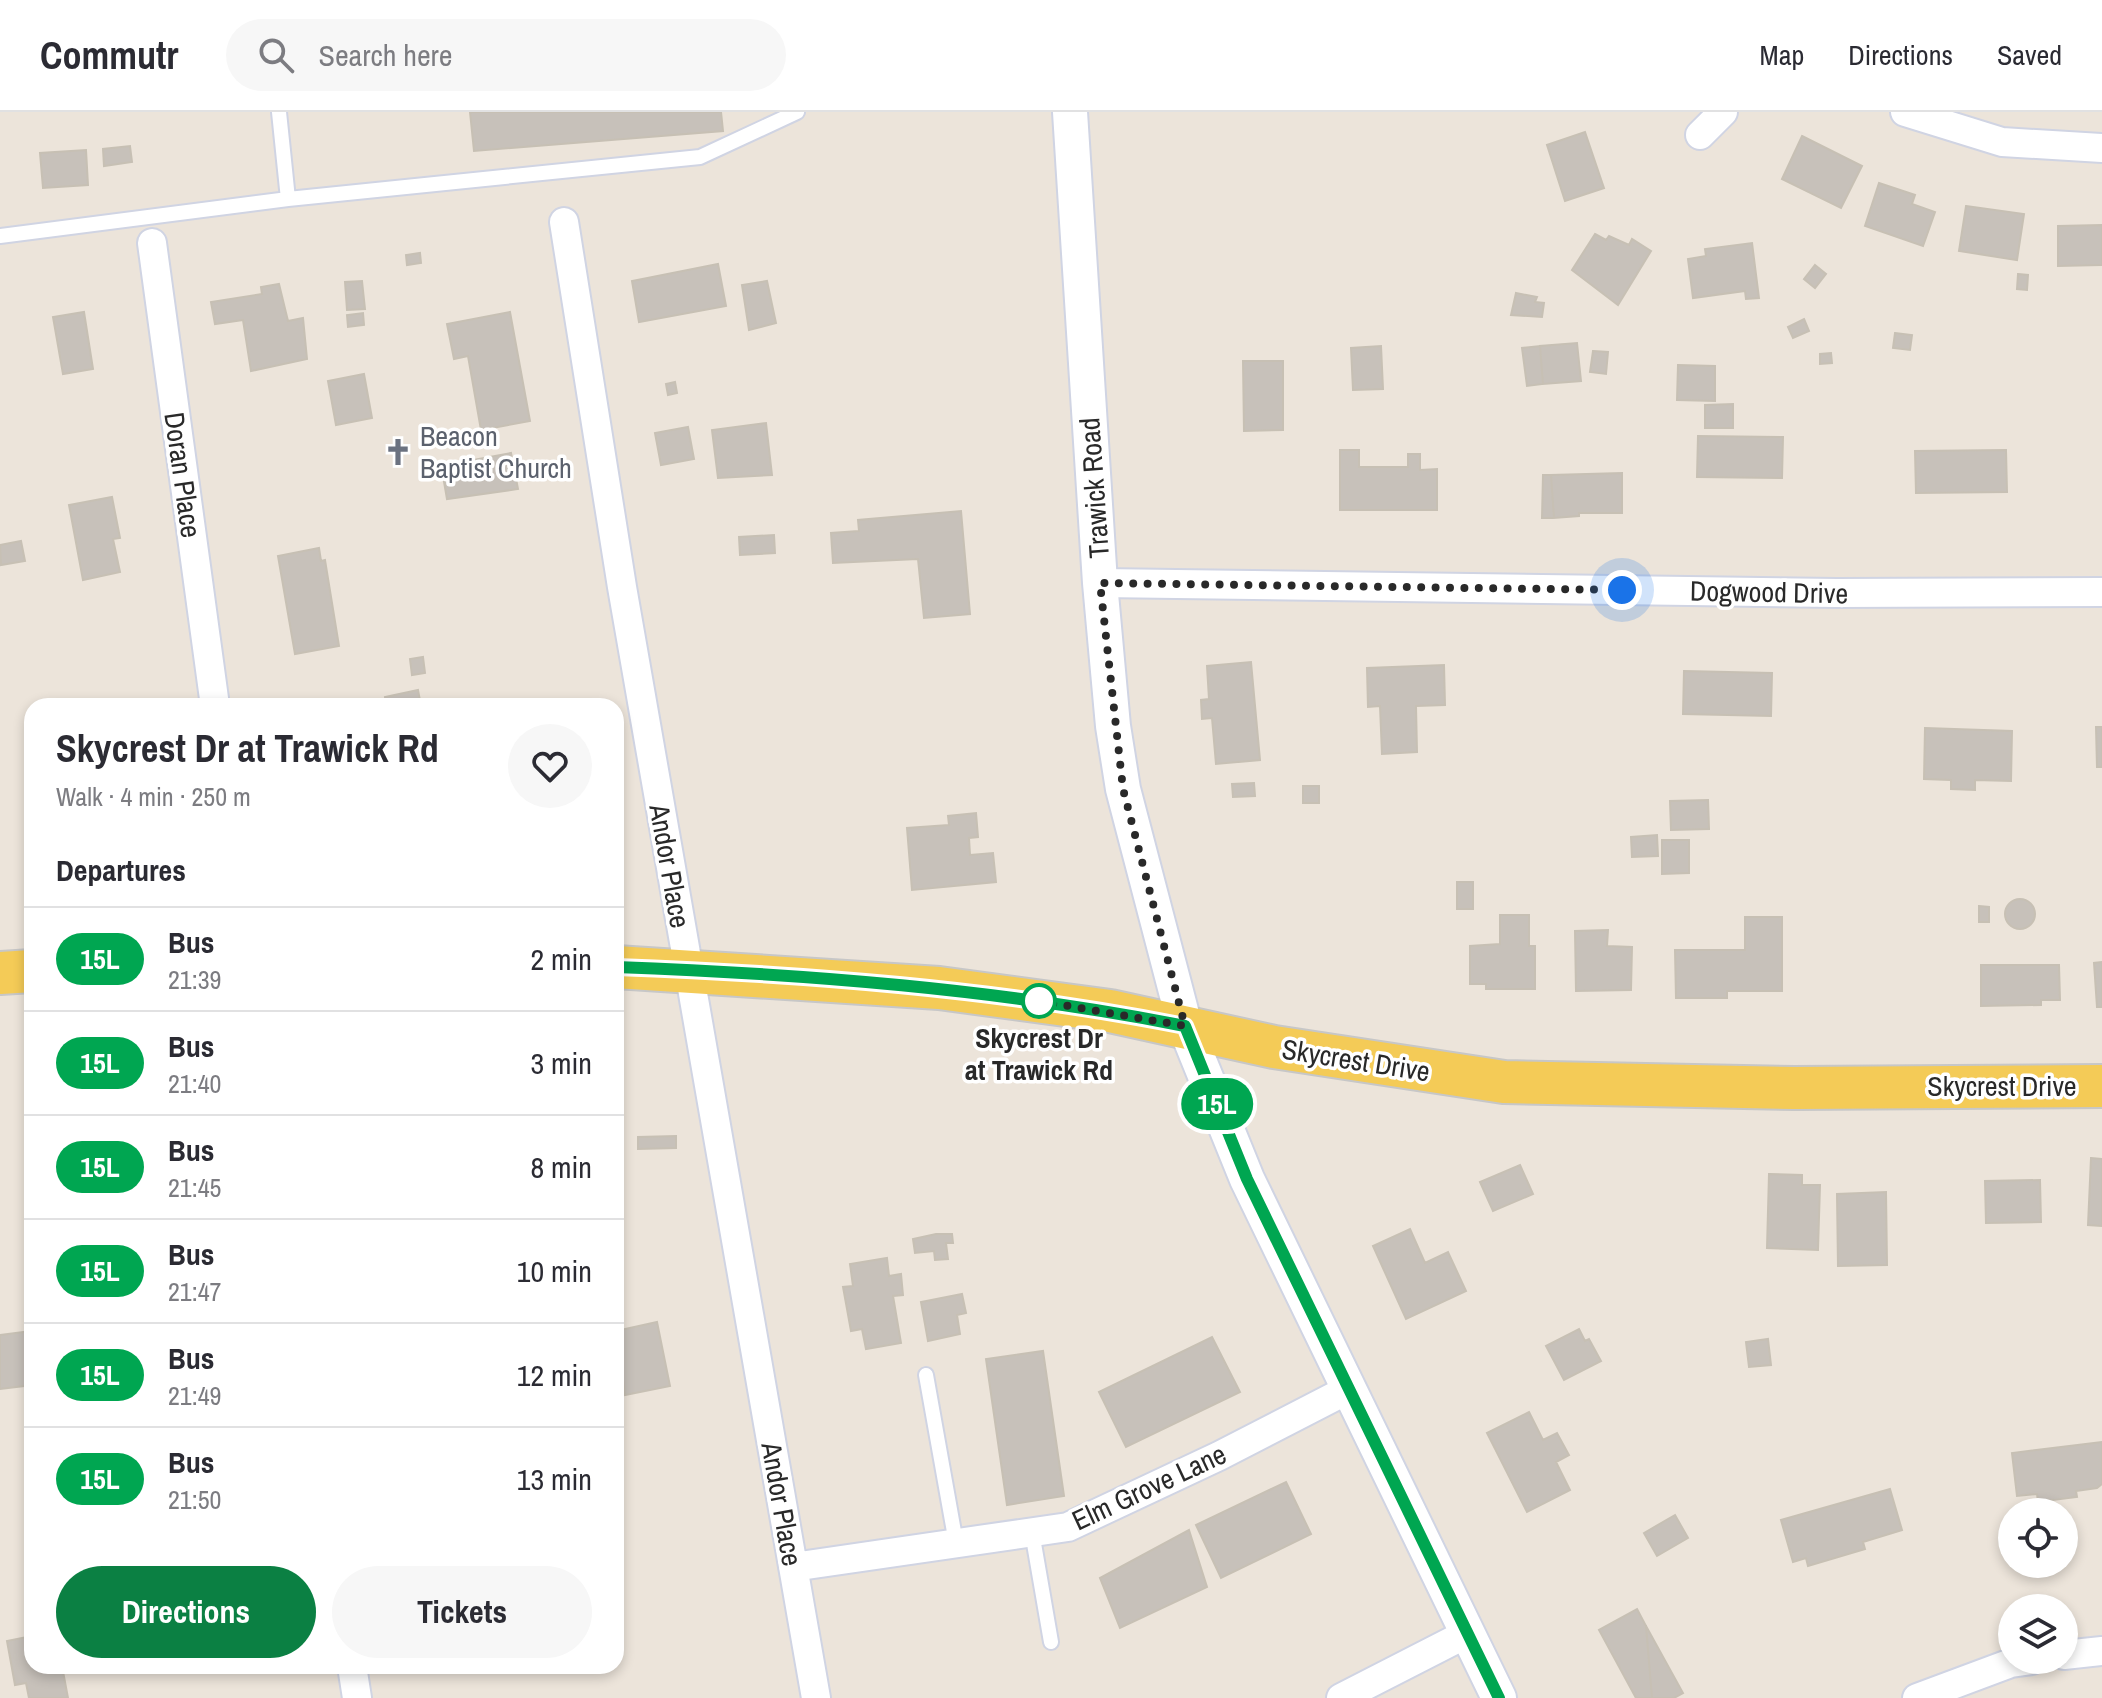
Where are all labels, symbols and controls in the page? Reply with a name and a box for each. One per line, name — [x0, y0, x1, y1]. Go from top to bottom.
search box — [226, 19, 786, 91]
text: Commutr — [40, 30, 178, 81]
icon: search — [254, 33, 298, 77]
text: Search here — [318, 35, 453, 75]
text: Map — [1760, 36, 1804, 74]
text: Directions — [1848, 36, 1953, 74]
text: Saved — [1997, 36, 2062, 74]
street label: Doran Place — [155, 410, 211, 540]
street label: Trawick Road — [1070, 416, 1118, 560]
place label: Beacon Baptist Church — [420, 417, 572, 487]
church icon: Beacon Baptist Church — [383, 437, 413, 467]
your location — [1602, 570, 1642, 610]
street label: Dogwood Drive — [1690, 572, 1848, 612]
text: Skycrest Dr at Trawick Rd — [56, 723, 439, 774]
button: heart — [508, 724, 592, 808]
text: Walk · 4 min · 250 m — [56, 779, 251, 814]
street label: Andor Place — [640, 800, 700, 931]
text: Departures — [56, 850, 186, 890]
text: Bus — [168, 922, 214, 962]
text: 2 min — [530, 939, 592, 979]
text: 15L — [80, 940, 120, 978]
text: 21:39 — [168, 962, 221, 997]
marker: Skycrest Dr at Trawick Rd — [1022, 984, 1056, 1018]
place label: Skycrest Dr at Trawick Rd — [965, 1019, 1113, 1089]
text: Bus — [168, 1026, 214, 1066]
street label: Skycrest Drive — [1279, 1030, 1433, 1090]
text: 3 min — [530, 1043, 592, 1083]
text: 15L — [80, 1044, 120, 1082]
text: 21:40 — [168, 1066, 221, 1101]
street label: Skycrest Drive — [1927, 1067, 2077, 1105]
line badge: 15L — [1171, 1078, 1263, 1130]
text: 15L — [1197, 1085, 1237, 1123]
text: Bus — [168, 1130, 214, 1170]
text: 8 min — [530, 1147, 592, 1187]
text: 15L — [80, 1148, 120, 1186]
text: 21:45 — [168, 1170, 221, 1205]
text: Bus — [168, 1234, 214, 1274]
text: 10 min — [517, 1251, 592, 1291]
text: 15L — [80, 1252, 120, 1290]
text: 21:47 — [168, 1274, 221, 1309]
text: Bus — [168, 1338, 214, 1378]
text: 12 min — [517, 1355, 592, 1395]
text: 15L — [80, 1356, 120, 1394]
text: 21:49 — [168, 1378, 221, 1413]
street label: Elm Grove Lane — [1066, 1435, 1232, 1539]
street label: Andor Place — [752, 1438, 812, 1569]
text: Bus — [168, 1442, 214, 1482]
text: 13 min — [517, 1459, 592, 1499]
text: 15L — [80, 1460, 120, 1498]
text: 21:50 — [168, 1482, 221, 1517]
map controls — [1998, 1498, 2078, 1674]
button: locate — [1998, 1498, 2078, 1578]
button: Directions — [56, 1566, 316, 1658]
button: Tickets — [332, 1566, 592, 1658]
button: layers — [1998, 1594, 2078, 1674]

